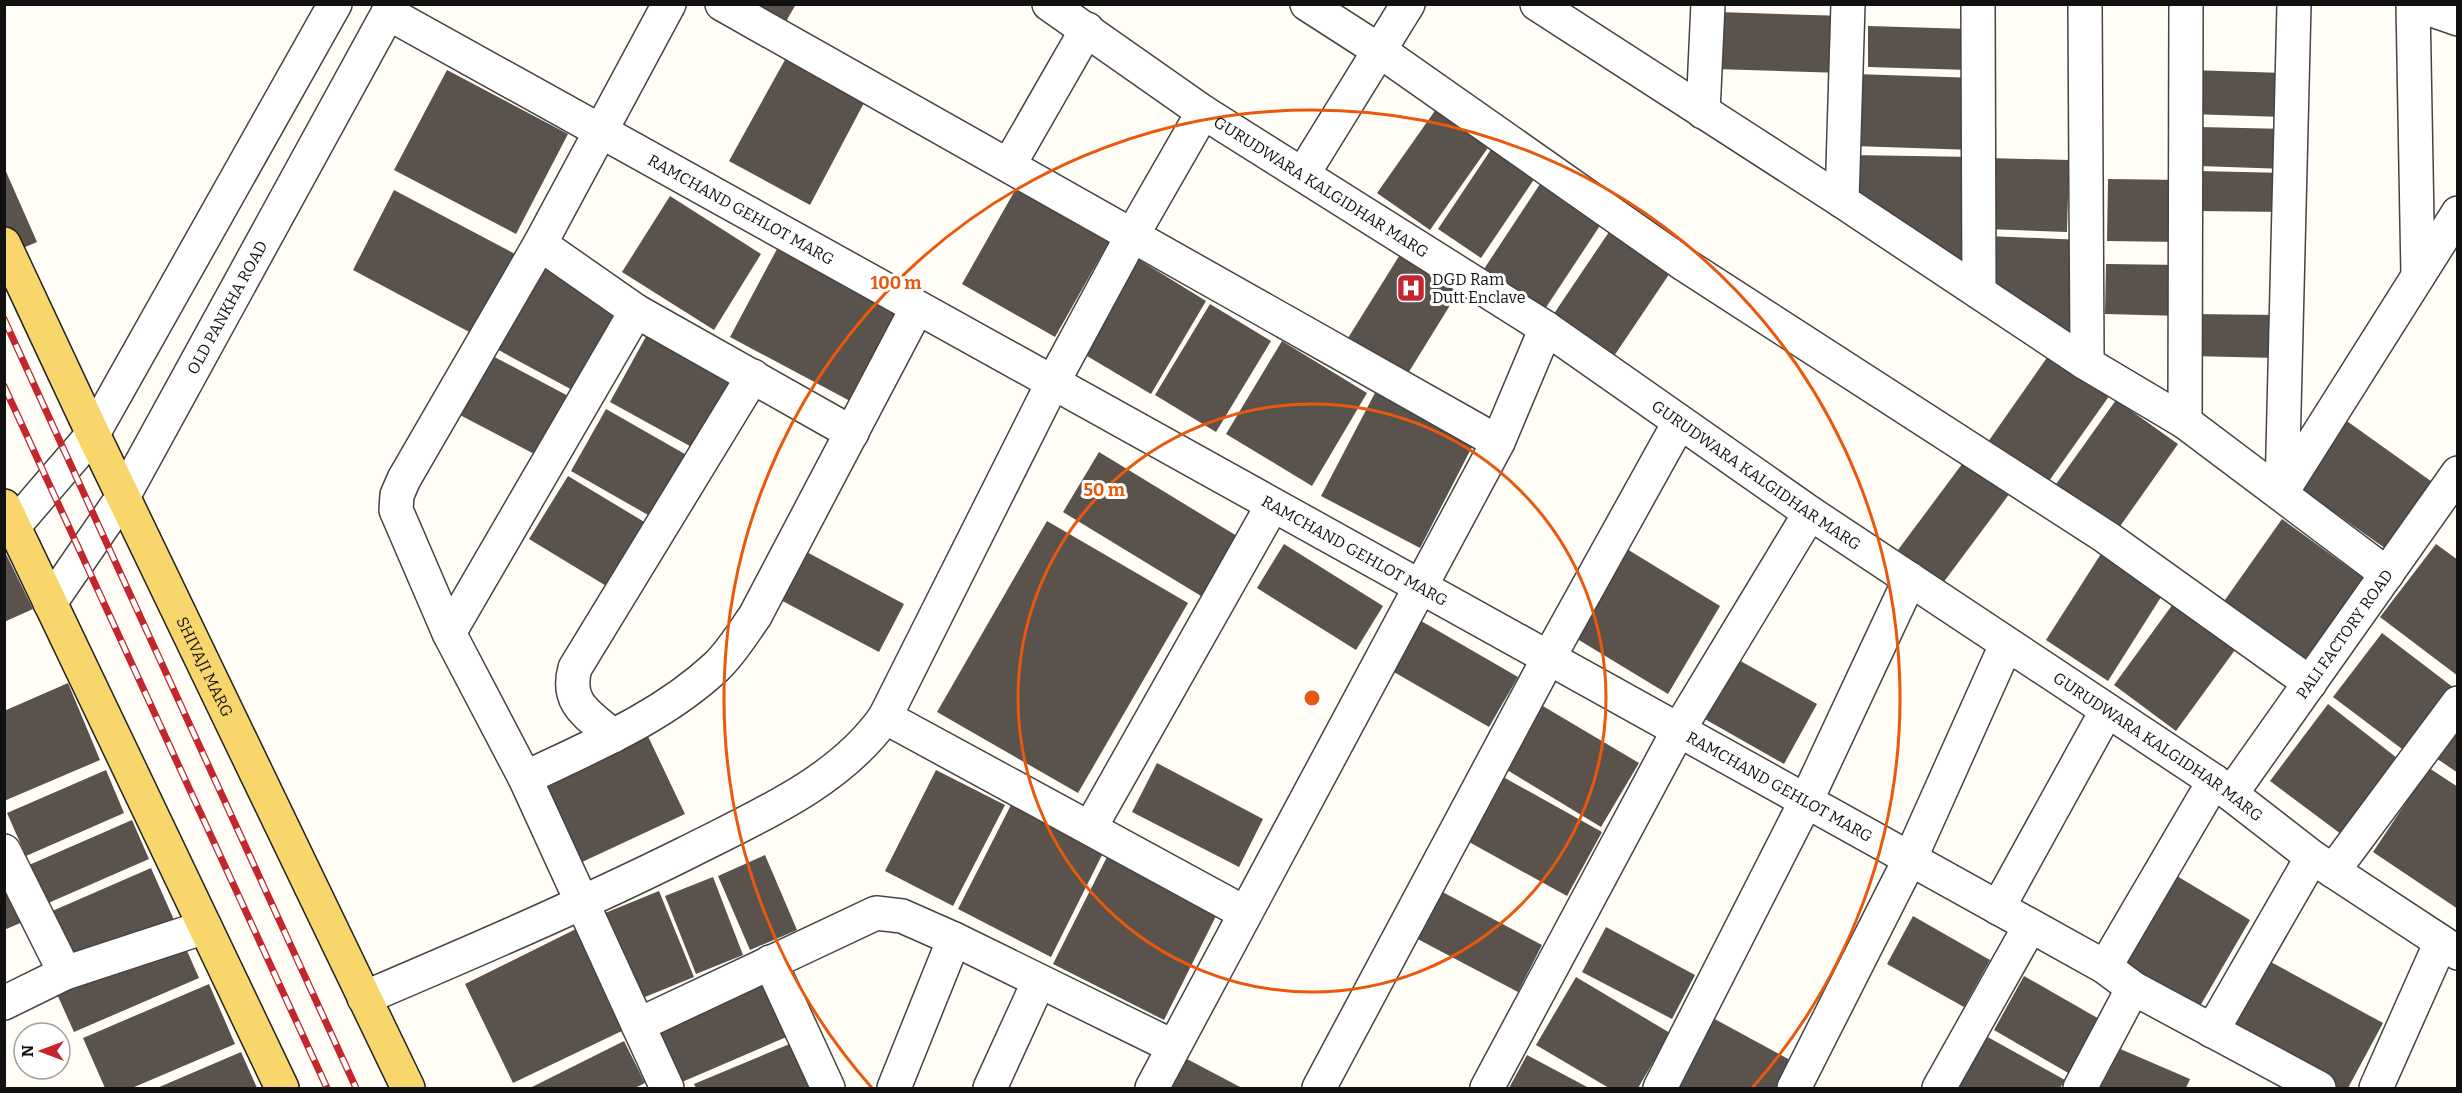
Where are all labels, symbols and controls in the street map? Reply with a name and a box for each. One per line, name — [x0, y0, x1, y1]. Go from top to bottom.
street label: GURUDWARA KALGIDHAR MARG — [1211, 112, 1432, 261]
street label: RAMCHAND GEHLOT MARG — [645, 150, 838, 269]
street label: OLD PANKHA ROAD — [183, 237, 271, 377]
place label: DGD Ram Dutt Enclave — [1432, 270, 1525, 307]
text: 100 m — [870, 272, 922, 294]
hospital icon: DGD Ram Dutt Enclave — [1395, 272, 1427, 304]
street label: GURUDWARA KALGIDHAR MARG — [1648, 396, 1865, 554]
text: 50 m — [1083, 479, 1125, 501]
street label: RAMCHAND GEHLOT MARG — [1258, 491, 1451, 610]
street label: PALI FACTORY ROAD — [2292, 566, 2396, 702]
street label: SHIVAJI MARG — [173, 613, 237, 720]
street label: GURUDWARA KALGIDHAR MARG — [2050, 668, 2267, 825]
centre of rings — [1302, 688, 1322, 708]
street label: RAMCHAND GEHLOT MARG — [1683, 727, 1876, 846]
north arrow — [12, 1021, 72, 1081]
text: N — [18, 1045, 37, 1057]

